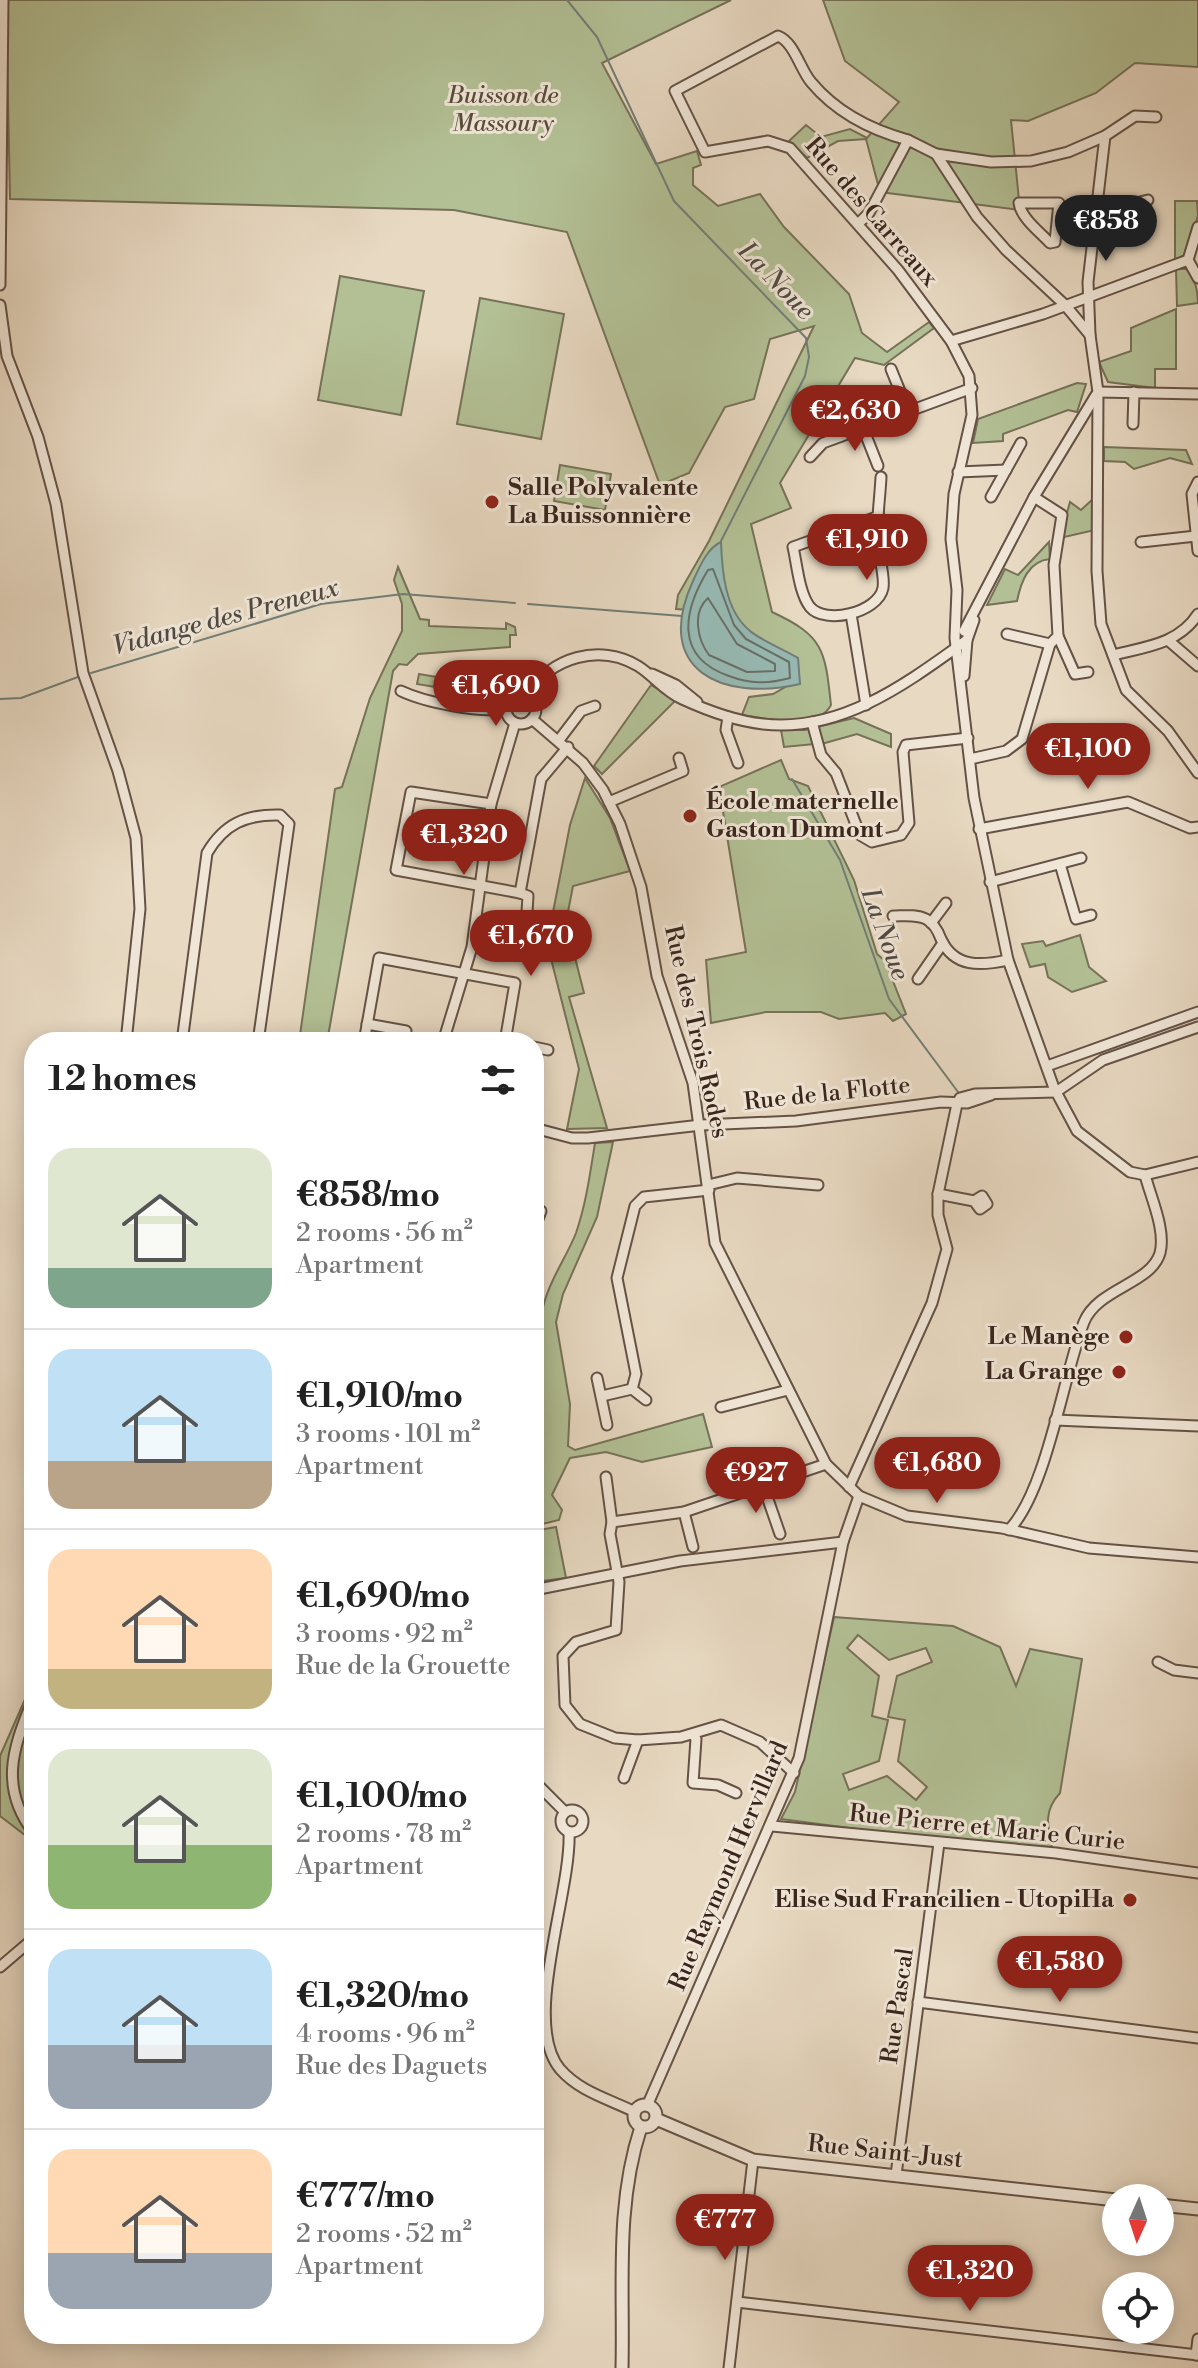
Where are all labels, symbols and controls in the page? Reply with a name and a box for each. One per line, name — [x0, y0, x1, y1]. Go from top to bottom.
park label: Buisson de Massoury — [447, 81, 558, 139]
street label: Rue des Carreaux — [798, 131, 945, 294]
pin: €858 — [1059, 195, 1153, 263]
text: €858 — [1073, 205, 1139, 237]
water label: La Noue — [731, 235, 821, 326]
pin: €2,630 — [790, 385, 920, 453]
text: €2,630 — [809, 395, 901, 427]
place label: Salle Polyvalente La Buissonnière — [508, 473, 698, 531]
marker: Salle Polyvalente La Buissonnière — [483, 493, 501, 511]
pin: €1,910 — [802, 514, 932, 582]
text: €1,910 — [825, 524, 909, 556]
water label: Vidange des Preneux — [109, 571, 343, 663]
pin: €1,690 — [431, 660, 561, 728]
text: €1,690 — [451, 670, 541, 702]
pin: €1,100 — [1023, 723, 1153, 791]
text: €1,100 — [1044, 733, 1132, 765]
place label: École maternelle Gaston Dumont — [706, 785, 899, 845]
marker: École maternelle Gaston Dumont — [681, 807, 699, 825]
pin: €1,320 — [399, 809, 529, 877]
text: €1,320 — [420, 819, 508, 851]
water label: La Noue — [853, 883, 916, 984]
pin: €1,670 — [466, 910, 596, 978]
text: €1,670 — [488, 920, 574, 952]
street label: Rue des Trois Rodes — [657, 923, 735, 1141]
icon: filters — [476, 1058, 520, 1102]
text: 12 homes — [48, 1059, 197, 1101]
street label: Rue de la Flotte — [742, 1070, 912, 1118]
text: €858/mo — [296, 1175, 440, 1217]
icon: home — [112, 1180, 208, 1276]
text: 2 rooms · 56 m² — [296, 1217, 473, 1249]
text: Apartment — [296, 1249, 424, 1281]
place label: Le Manège — [988, 1322, 1110, 1352]
marker: Le Manège — [1117, 1328, 1135, 1346]
place label: La Grange — [985, 1357, 1103, 1387]
marker: La Grange — [1110, 1363, 1128, 1381]
text: €1,910/mo — [296, 1376, 463, 1418]
icon: home — [112, 1381, 208, 1477]
text: 3 rooms · 101 m² — [296, 1418, 480, 1450]
pin: €1,680 — [872, 1437, 1002, 1505]
pin: €927 — [709, 1447, 803, 1515]
text: €1,680 — [892, 1447, 982, 1479]
text: Apartment — [296, 1450, 424, 1482]
text: €927 — [724, 1457, 788, 1489]
text: €1,690/mo — [296, 1576, 470, 1618]
icon: home — [112, 1581, 208, 1677]
text: 3 rooms · 92 m² — [296, 1618, 473, 1650]
text: Rue de la Grouette — [296, 1650, 511, 1682]
street label: Rue Raymond Hervillard — [663, 1736, 795, 1995]
text: €1,100/mo — [296, 1776, 468, 1818]
icon: home — [112, 1781, 208, 1877]
street label: Rue Pierre et Marie Curie — [847, 1799, 1127, 1857]
text: 2 rooms · 78 m² — [296, 1818, 471, 1850]
text: Apartment — [296, 1850, 424, 1882]
place label: Elise Sud Francilien - UtopiHa — [775, 1885, 1115, 1915]
marker: Elise Sud Francilien - UtopiHa — [1121, 1891, 1139, 1909]
pin: €1,580 — [995, 1936, 1125, 2004]
street label: Rue Pascal — [875, 1946, 921, 2066]
text: €1,580 — [1015, 1946, 1105, 1978]
text: €1,320/mo — [296, 1976, 469, 2018]
icon: home — [112, 1981, 208, 2077]
text: 4 rooms · 96 m² — [296, 2018, 475, 2050]
text: Rue des Daguets — [296, 2050, 487, 2082]
street label: Rue Saint-Just — [806, 2129, 965, 2175]
text: €777/mo — [296, 2176, 435, 2218]
icon: home — [112, 2181, 208, 2277]
north arrow — [1102, 2184, 1174, 2256]
map controls — [1102, 2184, 1174, 2344]
pin: €777 — [678, 2194, 772, 2262]
text: €777 — [694, 2204, 756, 2236]
text: 2 rooms · 52 m² — [296, 2218, 472, 2250]
pin: €1,320 — [905, 2245, 1035, 2313]
text: Apartment — [296, 2250, 424, 2282]
text: €1,320 — [926, 2255, 1014, 2287]
button: locate — [1102, 2272, 1174, 2344]

